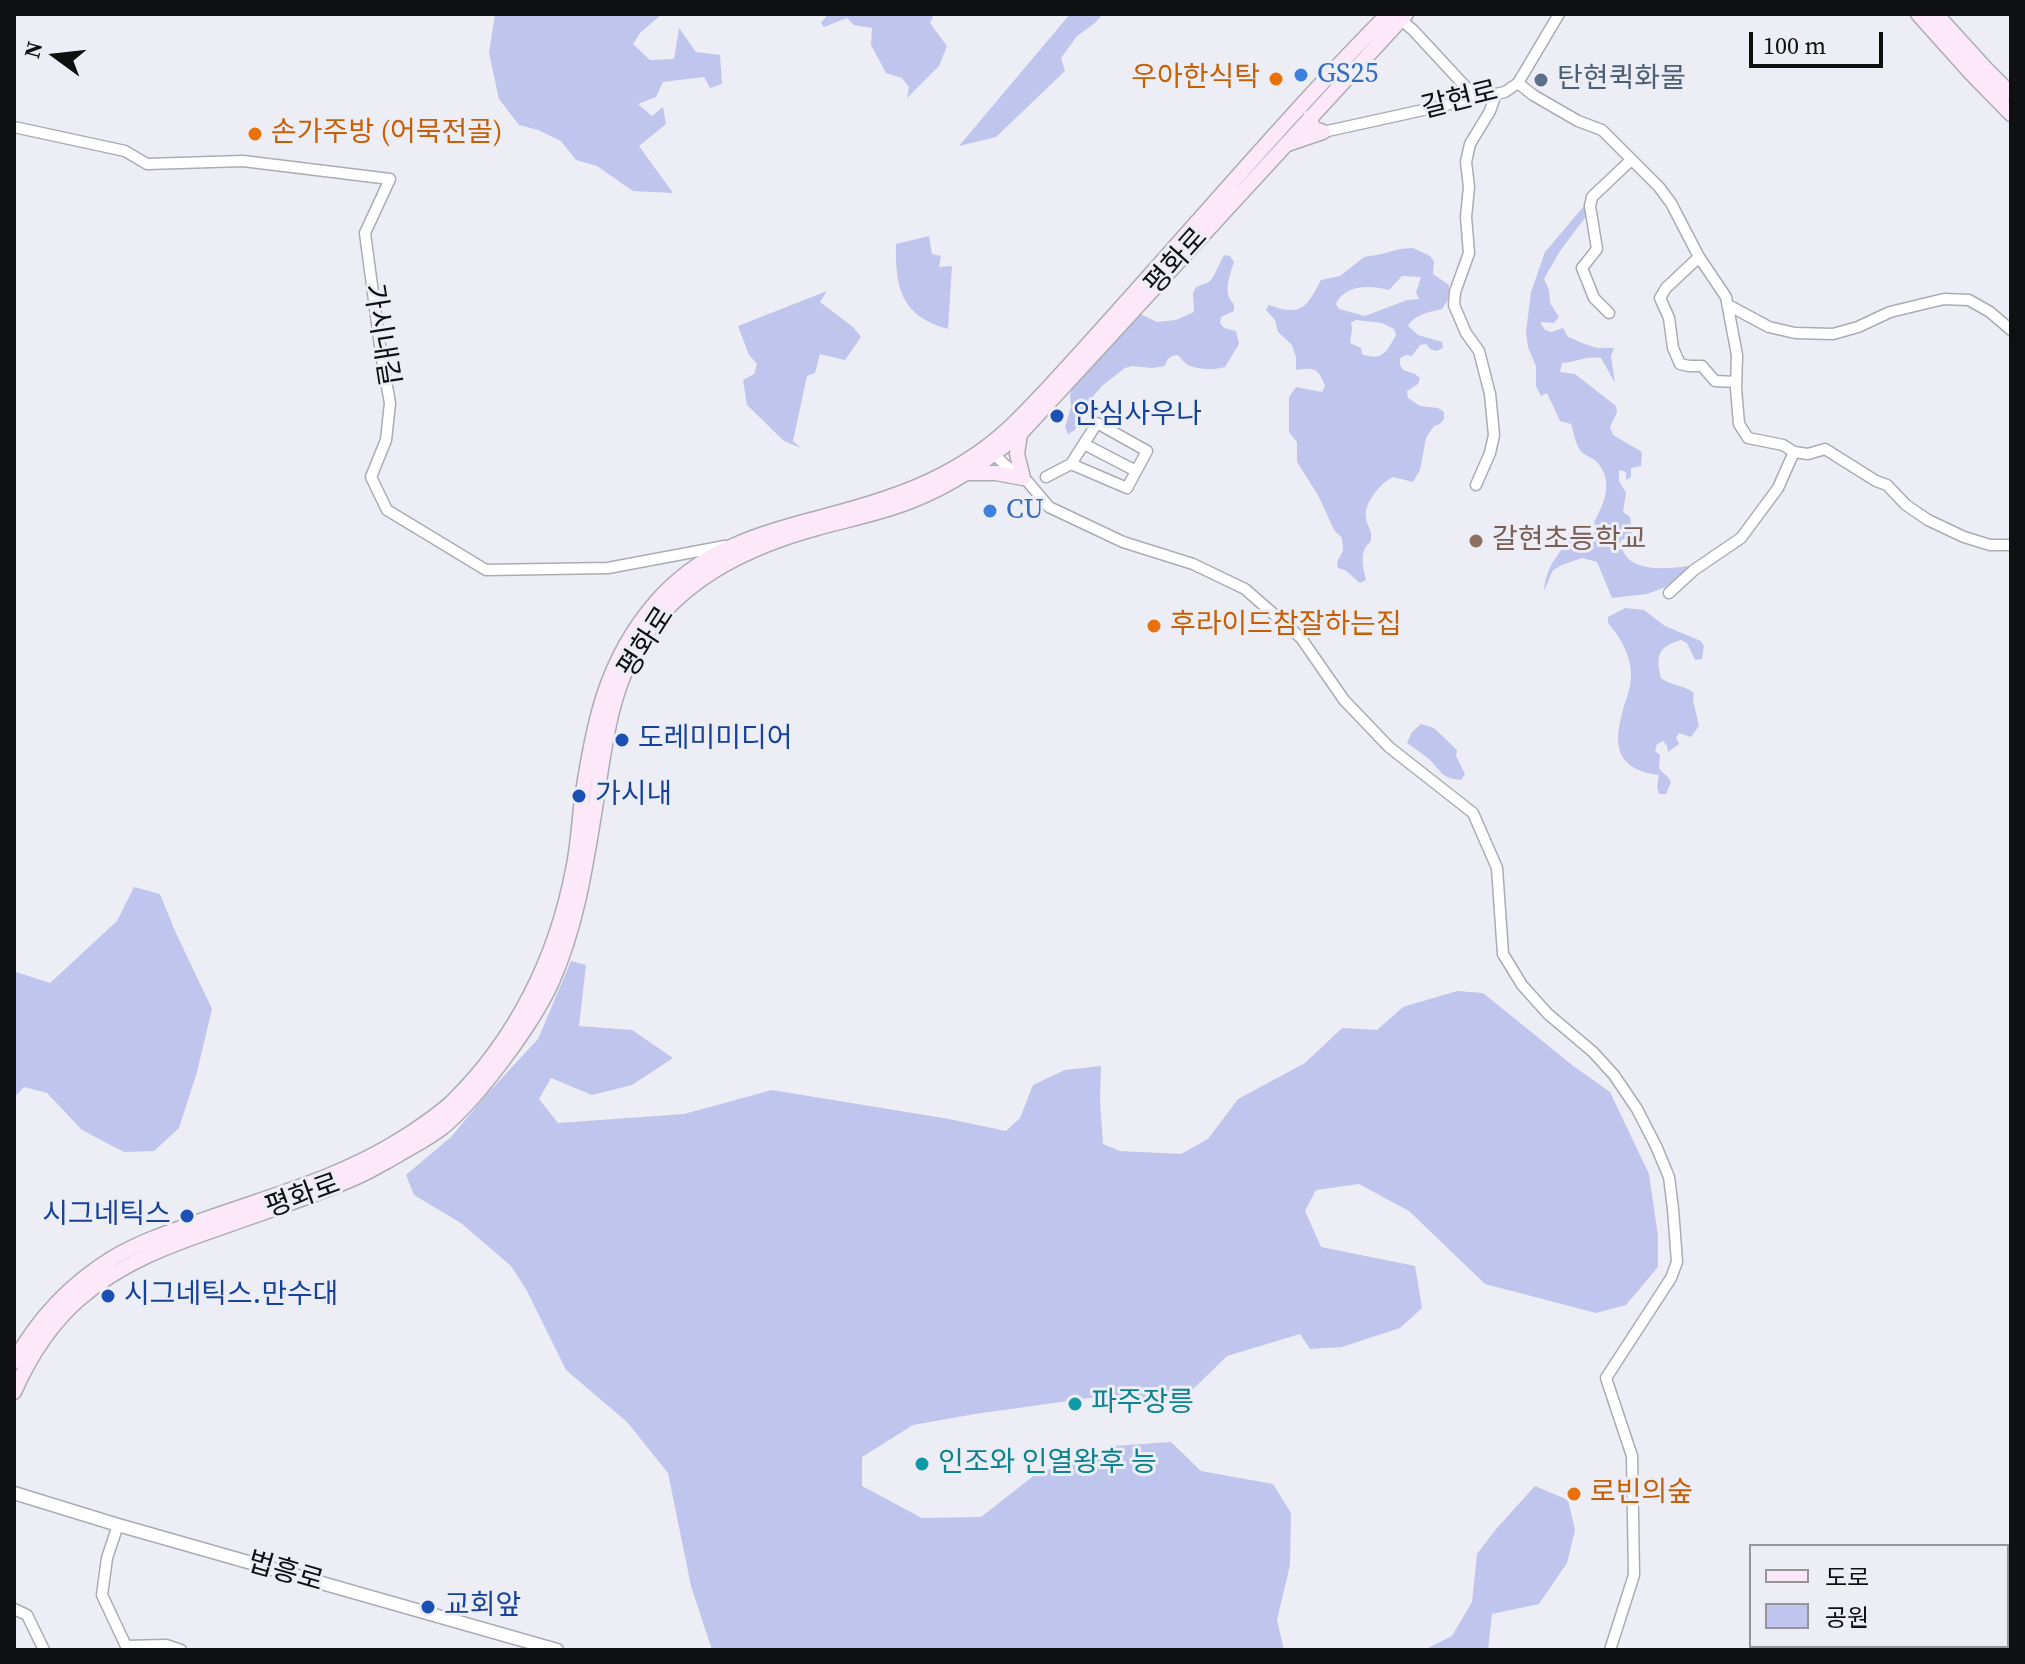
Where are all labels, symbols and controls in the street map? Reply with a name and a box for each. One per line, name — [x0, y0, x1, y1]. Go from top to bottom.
north arrow — [16, 16, 96, 96]
scale bar — [1753, 16, 1887, 66]
text: 100 m — [1763, 29, 1826, 62]
text: N — [16, 38, 49, 61]
place label: GS25 — [1317, 58, 1378, 92]
place label: 우아한식탁 — [1131, 62, 1260, 96]
place label: 탄현퀵화물 — [1557, 63, 1686, 97]
marker: GS25 — [1292, 66, 1310, 84]
marker: 우아한식탁 — [1267, 70, 1285, 88]
marker: 탄현퀵화물 — [1532, 71, 1550, 89]
street label: 갈현로 — [1418, 75, 1502, 127]
place label: 손가주방 (어묵전골) — [271, 117, 503, 151]
marker: 손가주방 (어묵전골) — [246, 125, 264, 143]
street label: 평화로 — [1139, 222, 1215, 302]
street label: 가시내길 — [355, 281, 405, 389]
place label: 안심사우나 — [1073, 399, 1202, 433]
marker: 안심사우나 — [1048, 407, 1066, 425]
place label: CU — [1006, 494, 1044, 528]
marker: CU — [981, 502, 999, 520]
place label: 갈현초등학교 — [1492, 524, 1647, 558]
marker: 갈현초등학교 — [1467, 532, 1485, 550]
street label: 평화로 — [612, 601, 682, 685]
place label: 후라이드참잘하는집 — [1170, 609, 1402, 643]
marker: 후라이드참잘하는집 — [1145, 617, 1163, 635]
place label: 도레미미디어 — [638, 723, 793, 757]
marker: 도레미미디어 — [613, 731, 631, 749]
place label: 가시내 — [595, 779, 672, 813]
marker: 가시내 — [570, 787, 588, 805]
street label: 평화로 — [261, 1168, 345, 1226]
place label: 시그네틱스 — [42, 1199, 171, 1233]
marker: 시그네틱스 — [178, 1207, 196, 1225]
place label: 시그네틱스.만수대 — [124, 1279, 338, 1313]
marker: 시그네틱스.만수대 — [99, 1287, 117, 1305]
place label: 파주장릉 — [1091, 1387, 1194, 1421]
marker: 파주장릉 — [1066, 1395, 1084, 1413]
place label: 인조와 인열왕후 능 — [938, 1447, 1157, 1481]
marker: 인조와 인열왕후 능 — [913, 1455, 931, 1473]
place label: 로빈의숲 — [1590, 1477, 1693, 1511]
marker: 로빈의숲 — [1565, 1485, 1583, 1503]
legend — [1749, 1544, 2009, 1648]
street label: 법흥로 — [243, 1546, 327, 1600]
text: 도로 — [1825, 1561, 1869, 1594]
place label: 교회앞 — [444, 1590, 521, 1624]
marker: 교회앞 — [419, 1598, 437, 1616]
text: 공원 — [1825, 1601, 1869, 1634]

